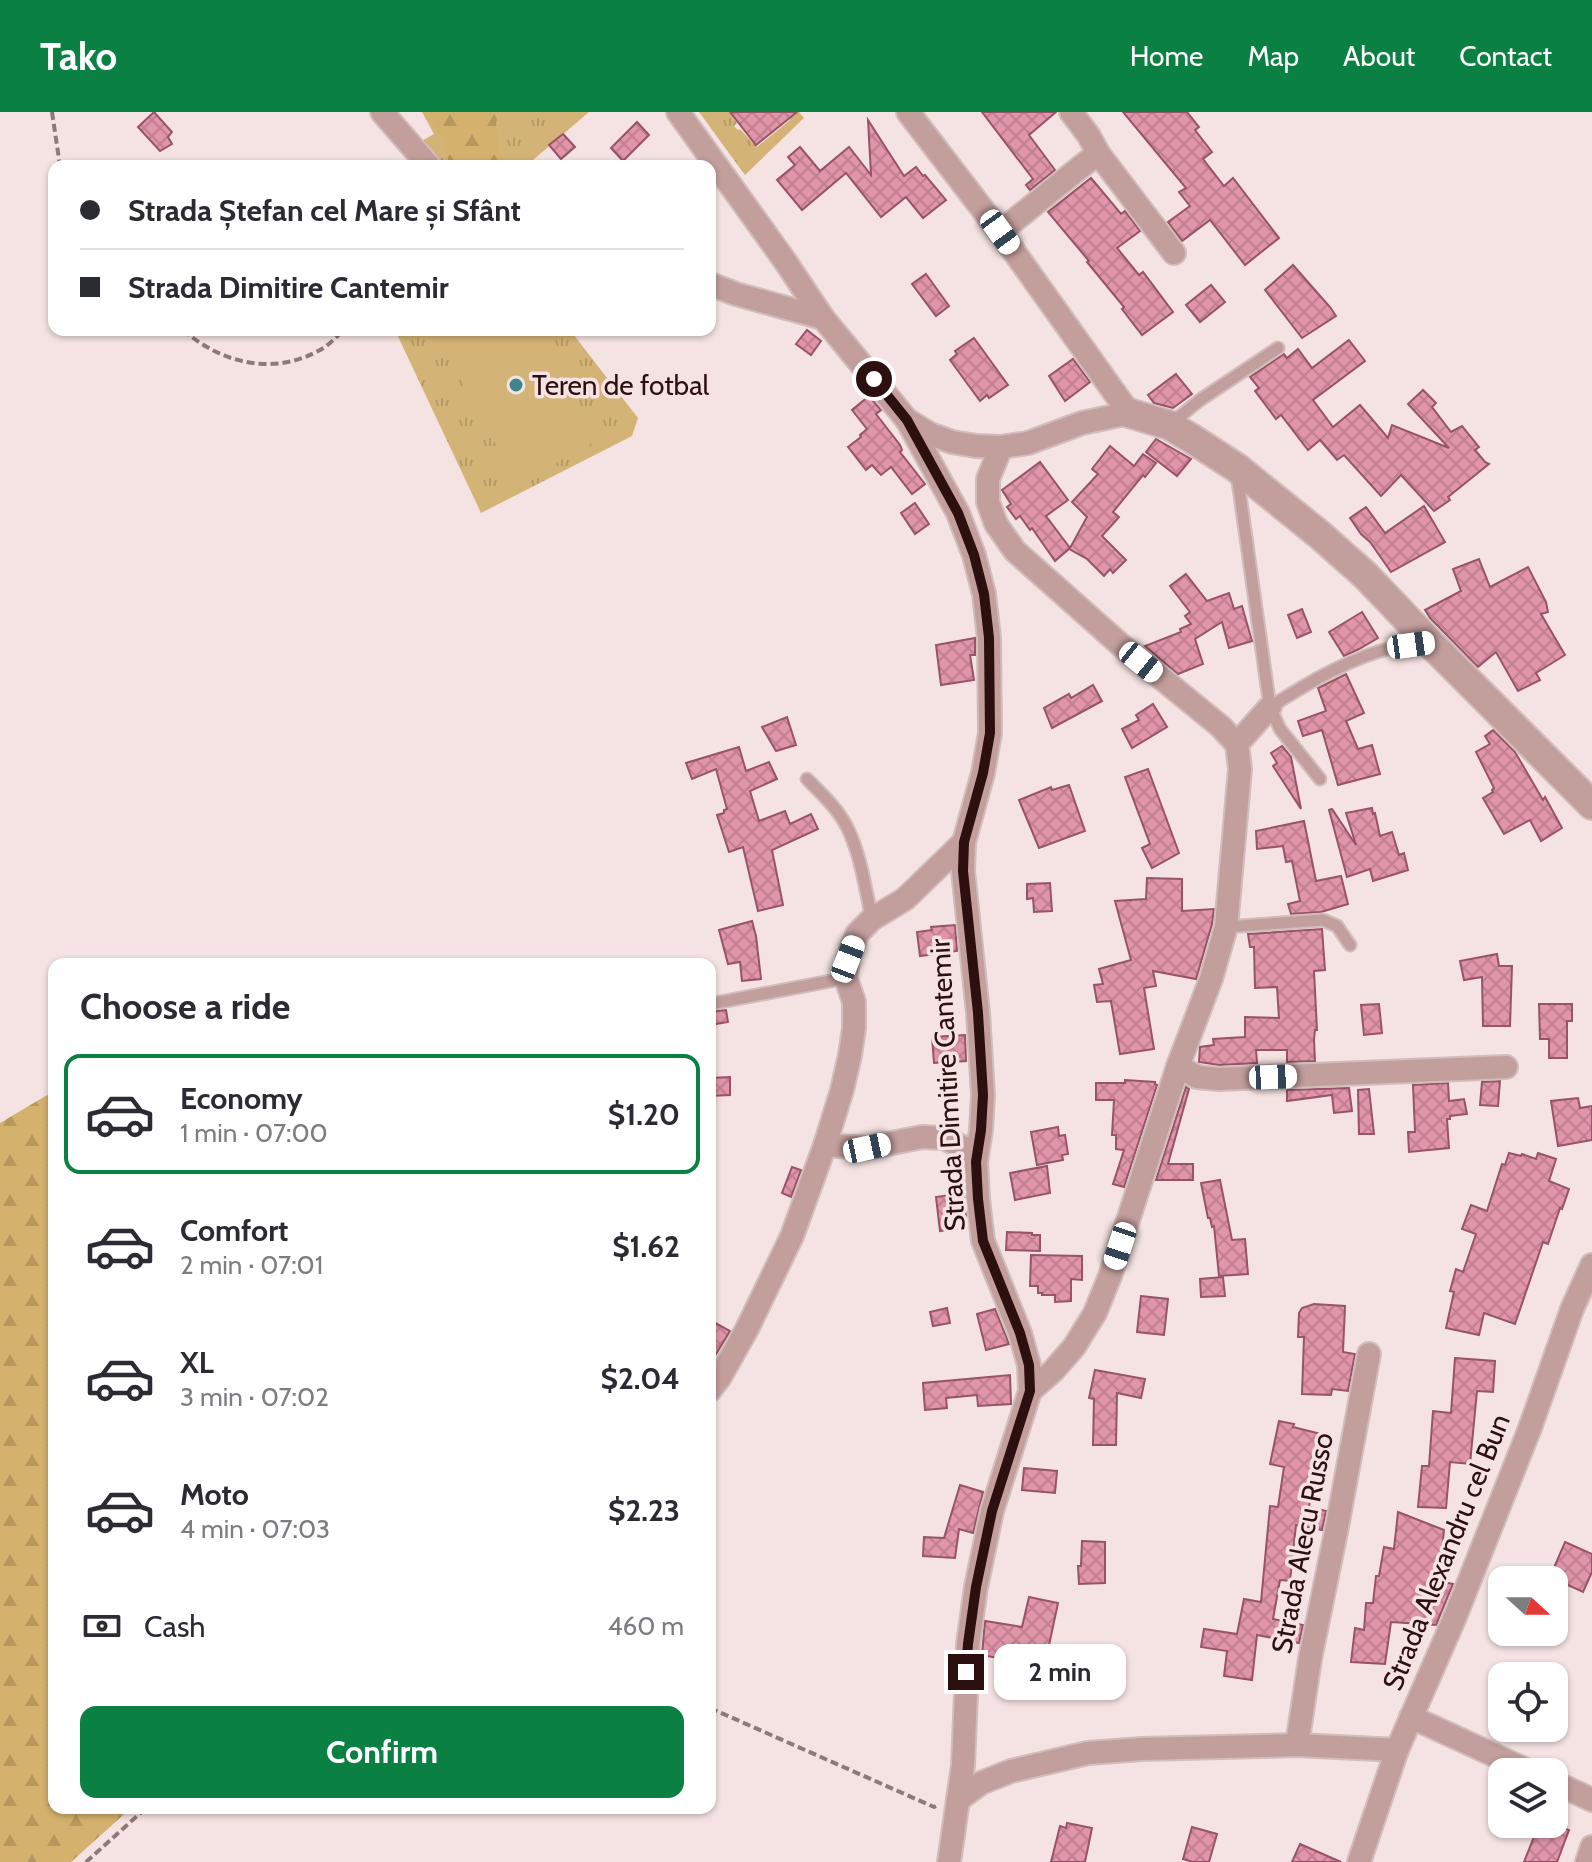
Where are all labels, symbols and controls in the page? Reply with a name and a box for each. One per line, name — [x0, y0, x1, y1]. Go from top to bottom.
text: Tako — [40, 33, 117, 80]
text: Home — [1130, 39, 1203, 73]
text: Map — [1247, 39, 1299, 73]
text: About — [1343, 39, 1415, 73]
text: Contact — [1459, 39, 1552, 73]
text: Strada Ștefan cel Mare și Sfânt — [128, 192, 521, 229]
car — [976, 206, 1024, 258]
text: Strada Dimitire Cantemir — [128, 269, 449, 306]
route start — [856, 361, 892, 397]
place label: Teren de fotbal — [532, 368, 710, 402]
marker: Teren de fotbal — [507, 376, 525, 394]
car — [1386, 630, 1436, 660]
car — [1115, 638, 1167, 686]
car — [828, 932, 868, 986]
street label: Strada Dimitire Cantemir — [922, 938, 972, 1232]
text: Choose a ride — [80, 984, 290, 1028]
car — [1249, 1064, 1297, 1090]
icon: car — [84, 1078, 156, 1150]
text: Economy — [180, 1080, 303, 1117]
text: $1.20 — [608, 1096, 680, 1133]
text: 1 min · 07:00 — [180, 1117, 328, 1149]
car — [841, 1131, 893, 1165]
icon: car — [84, 1210, 156, 1282]
text: Comfort — [180, 1212, 288, 1249]
car — [1101, 1219, 1139, 1273]
text: $1.62 — [612, 1228, 680, 1265]
text: 2 min · 07:01 — [180, 1249, 323, 1281]
icon: car — [84, 1342, 156, 1414]
text: XL — [180, 1344, 214, 1381]
text: $2.04 — [601, 1360, 680, 1397]
text: 3 min · 07:02 — [180, 1381, 329, 1413]
street label: Strada Alexandru cel Bun — [1375, 1409, 1517, 1695]
street label: Strada Alecu Russo — [1264, 1430, 1340, 1656]
icon: car — [84, 1474, 156, 1546]
text: Moto — [180, 1476, 249, 1513]
text: $2.23 — [608, 1492, 680, 1529]
text: 4 min · 07:03 — [180, 1513, 330, 1545]
north arrow — [1488, 1566, 1568, 1646]
map controls — [1488, 1566, 1568, 1838]
icon: cash — [80, 1604, 124, 1648]
text: Cash — [144, 1608, 206, 1645]
text: 460 m — [607, 1610, 684, 1642]
callout: 2 min — [994, 1644, 1126, 1700]
route end — [948, 1654, 984, 1690]
text: 2 min — [1029, 1656, 1091, 1688]
button: locate — [1488, 1662, 1568, 1742]
button: Confirm — [80, 1706, 684, 1798]
button: layers — [1488, 1758, 1568, 1838]

